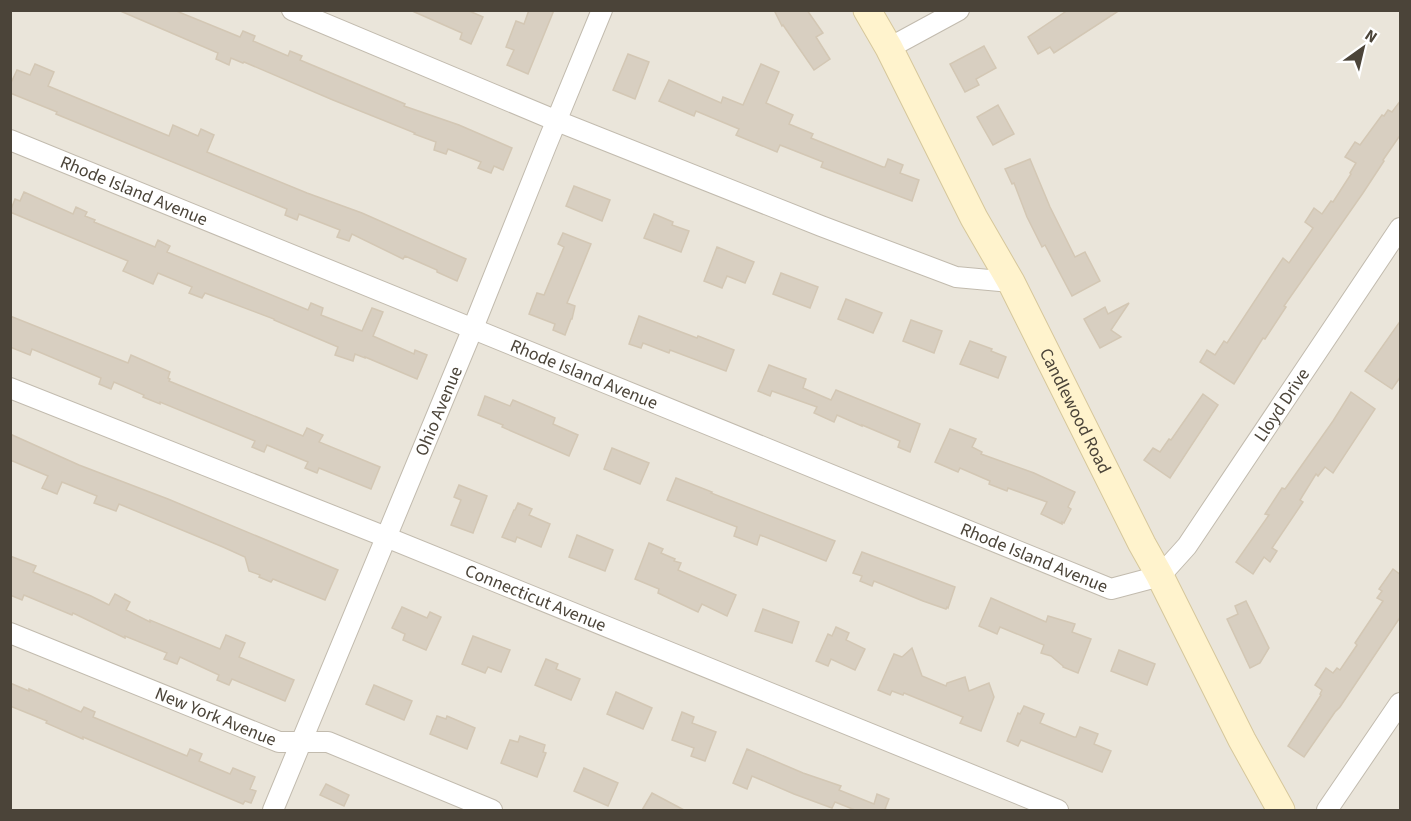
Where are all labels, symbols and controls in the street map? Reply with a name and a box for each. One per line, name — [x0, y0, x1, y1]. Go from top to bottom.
north arrow — [1333, 18, 1393, 78]
text: N — [1360, 24, 1381, 48]
street label: Rhode Island Avenue — [57, 149, 212, 232]
street label: Rhode Island Avenue — [507, 333, 662, 415]
street label: Candlewood Road — [1034, 344, 1117, 478]
street label: Ohio Avenue — [409, 362, 468, 460]
street label: Lloyd Drive — [1248, 363, 1315, 447]
street label: Rhode Island Avenue — [957, 516, 1112, 599]
street label: Connecticut Avenue — [461, 558, 610, 638]
street label: New York Avenue — [151, 681, 280, 752]

